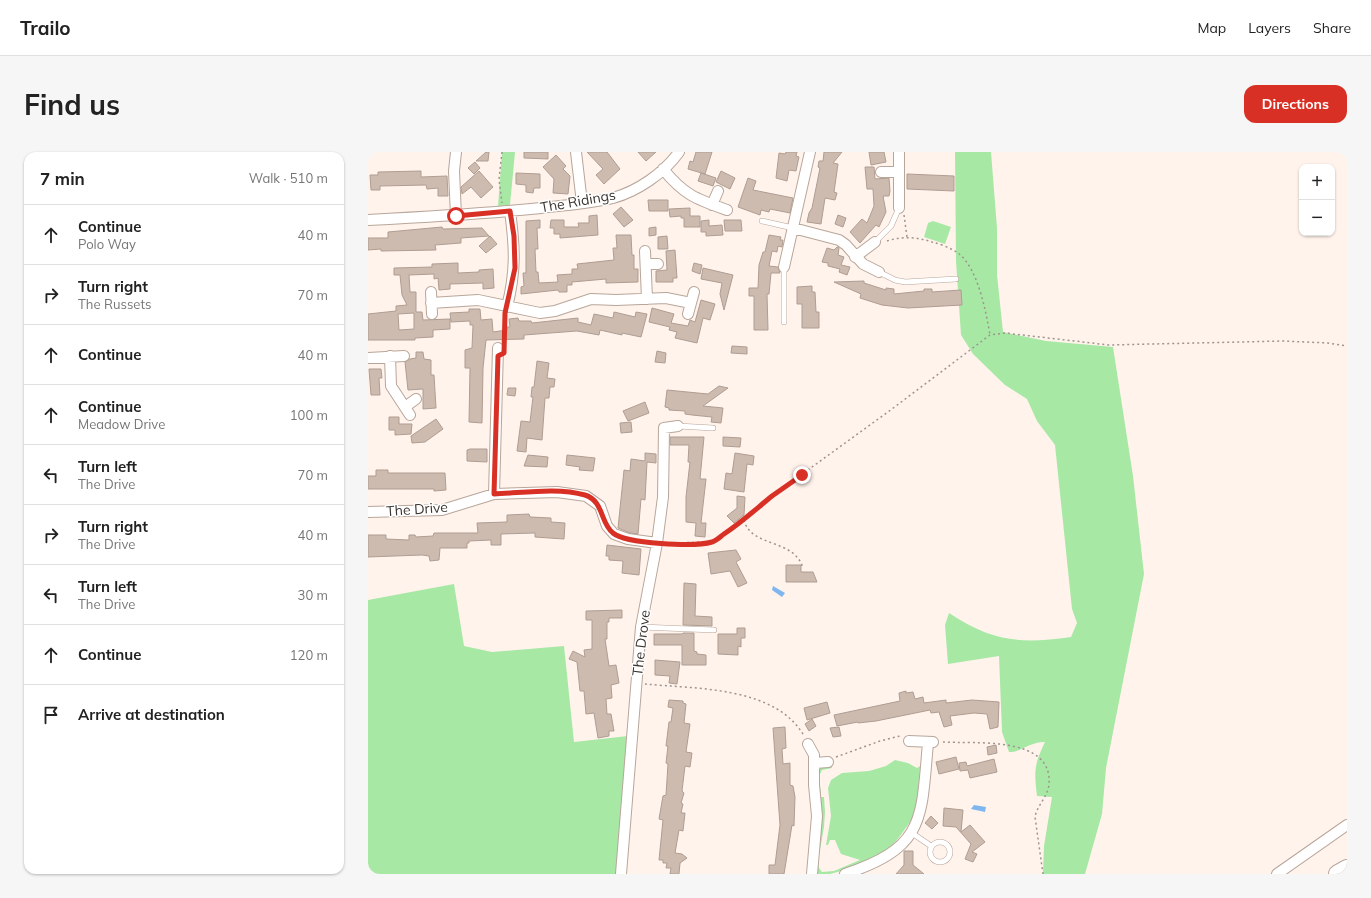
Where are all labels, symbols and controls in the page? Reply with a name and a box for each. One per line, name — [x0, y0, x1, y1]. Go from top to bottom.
text: Trailo — [20, 16, 71, 40]
text: Map — [1197, 19, 1226, 37]
text: Layers — [1248, 19, 1291, 37]
text: Share — [1313, 19, 1351, 37]
button: Directions — [1244, 85, 1347, 123]
text: Find us — [24, 87, 120, 122]
map controls — [1299, 164, 1335, 236]
button: + — [1299, 164, 1335, 200]
text: 7 min — [40, 168, 85, 189]
text: Walk · 510 m — [249, 170, 328, 186]
street label: The Ridings — [539, 186, 617, 216]
button: − — [1299, 200, 1335, 236]
route start — [447, 207, 465, 225]
text: Continue — [78, 217, 141, 236]
icon: ahead — [40, 224, 62, 246]
text: 40 m — [298, 227, 328, 243]
text: Polo Way — [78, 236, 136, 252]
text: Turn right — [78, 277, 148, 296]
icon: right — [40, 284, 62, 306]
text: 70 m — [298, 287, 328, 303]
text: The Russets — [78, 296, 151, 312]
icon: ahead — [40, 344, 62, 366]
text: Continue — [78, 345, 141, 364]
text: 40 m — [298, 347, 328, 363]
text: Continue — [78, 397, 141, 416]
icon: ahead — [40, 404, 62, 426]
text: 100 m — [290, 407, 328, 423]
text: Meadow Drive — [78, 416, 165, 432]
text: Turn left — [78, 457, 137, 476]
icon: left — [40, 464, 62, 486]
route end — [793, 466, 811, 484]
text: 70 m — [298, 467, 328, 483]
text: The Drive — [78, 476, 135, 492]
street label: The Drive — [386, 498, 448, 520]
text: Turn right — [78, 517, 148, 536]
icon: right — [40, 524, 62, 546]
text: 40 m — [298, 527, 328, 543]
text: The Drive — [78, 536, 135, 552]
text: Turn left — [78, 577, 137, 596]
icon: left — [40, 584, 62, 606]
text: 30 m — [298, 587, 328, 603]
text: The Drive — [78, 596, 135, 612]
street label: The Drove — [628, 609, 654, 677]
icon: ahead — [40, 644, 62, 666]
text: Continue — [78, 645, 141, 664]
text: 120 m — [290, 647, 328, 663]
icon: arrive — [40, 704, 62, 726]
text: Arrive at destination — [78, 705, 225, 724]

